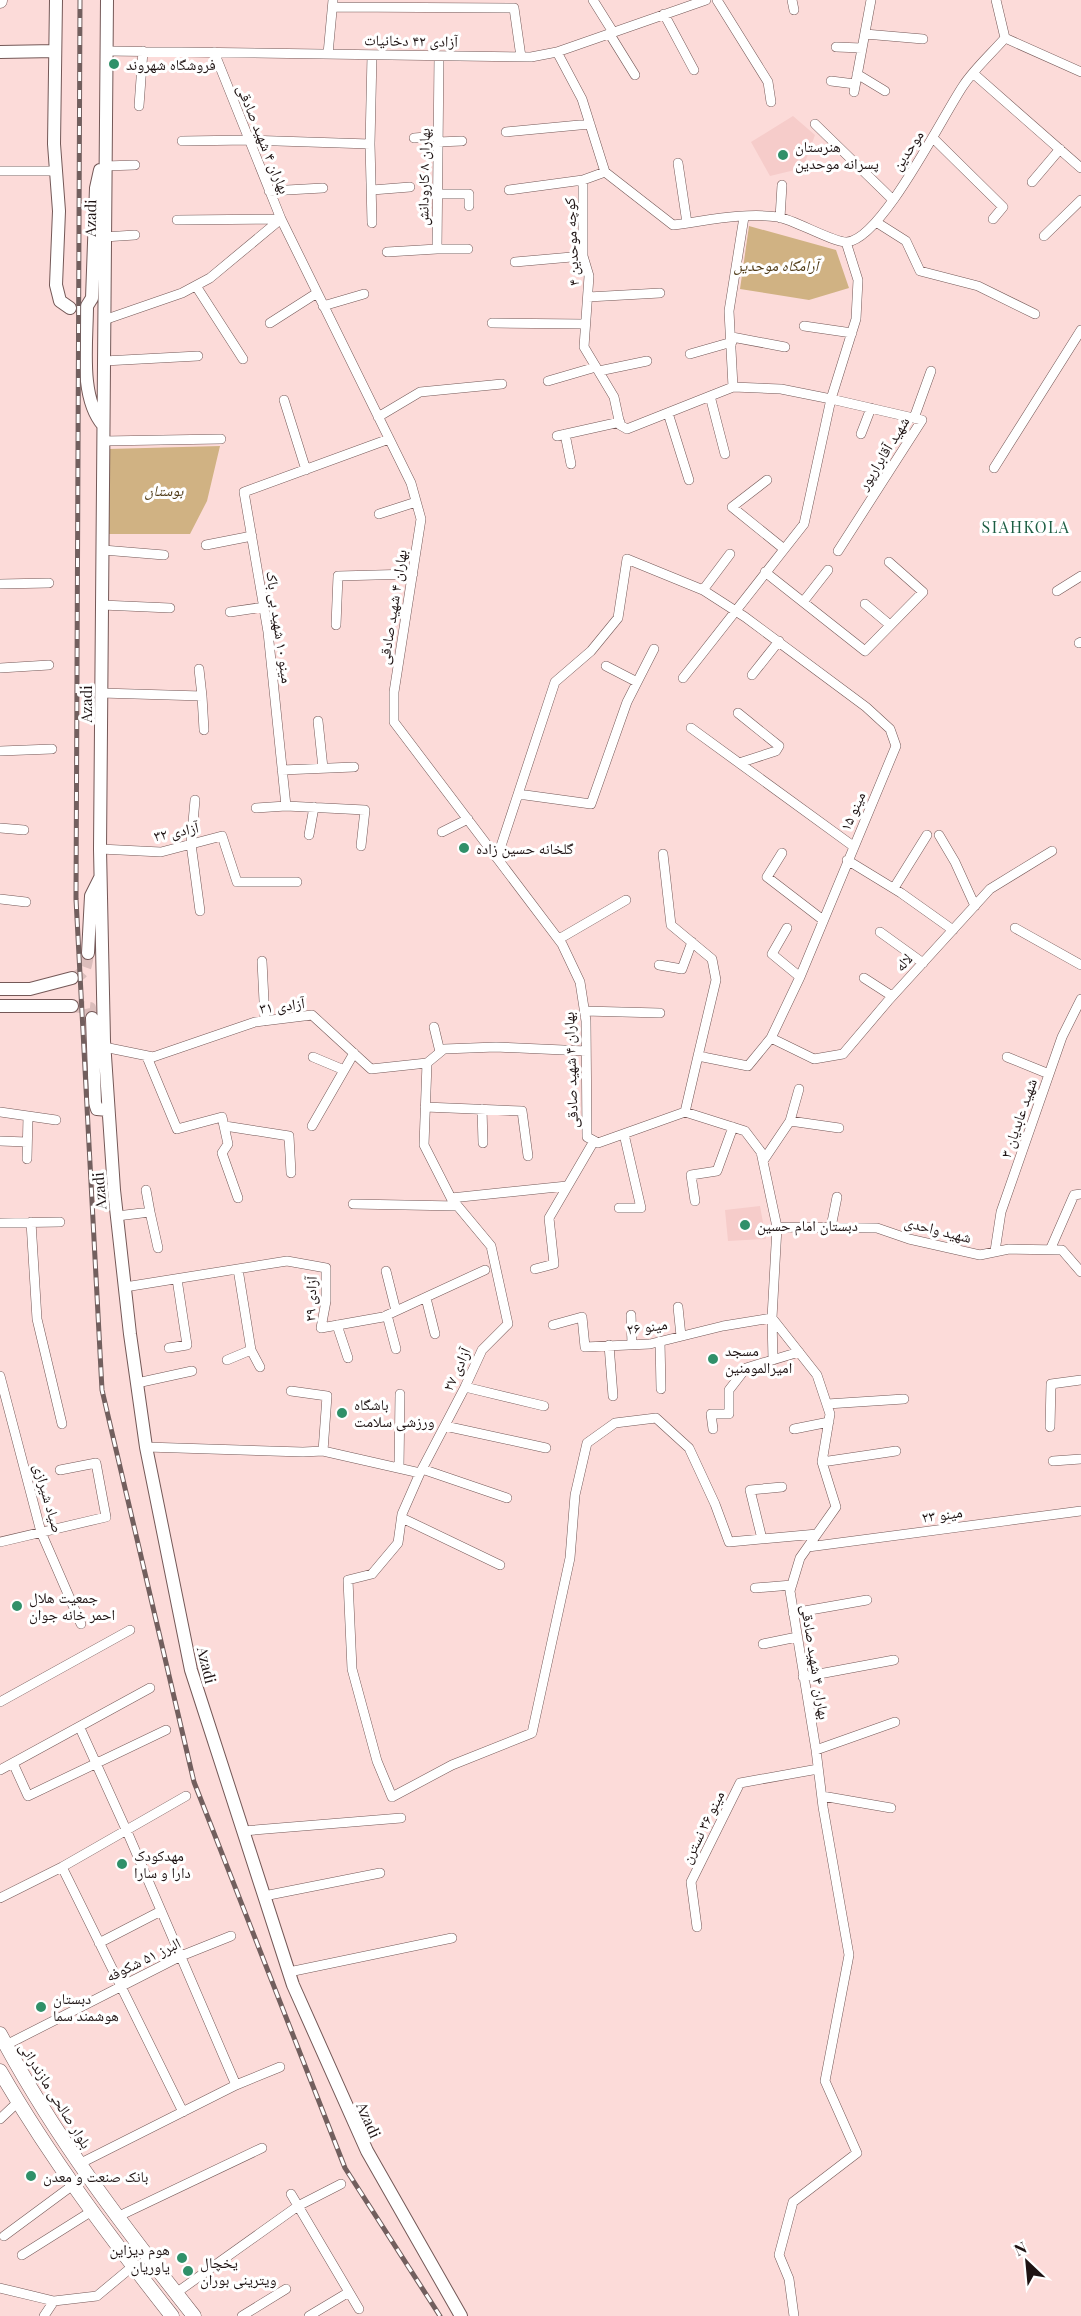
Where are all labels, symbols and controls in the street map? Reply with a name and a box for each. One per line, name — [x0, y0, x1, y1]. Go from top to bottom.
street label: آزادی ۴۲ دخانیات — [364, 29, 459, 52]
place label: فروشگاه شهروند — [126, 54, 216, 74]
marker: فروشگاه شهروند — [107, 57, 121, 71]
street label: بهاران ۴ شهید صادقی — [232, 81, 295, 197]
street label: موحدین — [886, 126, 929, 175]
street label: بهاران ۸ کارودانش — [412, 128, 435, 226]
place label: هنرستان پسرانه موحدین — [795, 136, 879, 174]
marker: هنرستان پسرانه موحدین — [776, 148, 790, 162]
street label: کوچه موحدین ۴ — [559, 197, 584, 287]
street label: Azadi — [80, 199, 100, 238]
park label: آرامگاه موحدین — [734, 255, 823, 275]
street label: شهید آقابرارپور — [852, 412, 914, 494]
park label: بوستان — [144, 480, 184, 500]
district label: SIAHKOLA — [982, 516, 1070, 537]
street label: بهاران ۴ شهید صادقی — [373, 548, 412, 666]
street label: مینو ۱۰ شهید بی باک — [261, 569, 298, 685]
street label: Azadi — [76, 685, 96, 724]
street label: مینو ۱۵ — [835, 788, 870, 834]
street label: آزادی ۳۲ — [152, 816, 202, 847]
place label: گلخانه حسین زاده — [476, 838, 574, 859]
marker: گلخانه حسین زاده — [457, 841, 471, 855]
street label: لاله — [890, 949, 916, 975]
street label: آزادی ۳۱ — [258, 992, 307, 1019]
street label: بهاران ۴ شهید صادقی — [558, 1012, 583, 1128]
street label: شهید عابدیان ۳ — [995, 1076, 1042, 1161]
street label: Azadi — [87, 1171, 111, 1211]
street label: شهید واحدی — [902, 1211, 974, 1248]
place label: دبستان امام حسین — [757, 1215, 858, 1236]
marker: دبستان امام حسین — [738, 1218, 752, 1232]
street label: آزادی ۲۹ — [299, 1275, 322, 1322]
street label: مینو ۲۶ — [625, 1313, 669, 1339]
place label: مسجد امیرالمومنین — [725, 1340, 792, 1378]
street label: آزادی ۲۷ — [437, 1343, 476, 1394]
marker: مسجد امیرالمومنین — [706, 1352, 720, 1366]
place label: باشگاه ورزشی سلامت — [354, 1394, 435, 1432]
marker: باشگاه ورزشی سلامت — [335, 1406, 349, 1420]
street label: صیاد شیرازی — [29, 1461, 68, 1535]
street label: مینو ۲۳ — [920, 1501, 964, 1527]
place label: جمعیت هلال احمر خانه جوان — [29, 1587, 115, 1625]
marker: جمعیت هلال احمر خانه جوان — [10, 1599, 24, 1613]
street label: بهاران ۴ شهید صادقی — [796, 1603, 835, 1721]
street label: Azadi — [193, 1644, 221, 1686]
street label: مینو ۳۶ نسترن — [676, 1787, 729, 1867]
place label: مهدکودک دارا و سارا — [134, 1845, 191, 1882]
marker: مهدکودک دارا و سارا — [115, 1857, 129, 1871]
street label: البرز ۵۱ شکوفه — [102, 1932, 184, 1986]
place label: دبستان هوشمند سما — [53, 1988, 119, 2025]
marker: دبستان هوشمند سما — [34, 2000, 48, 2014]
street label: بلوار صالحی مازندرانی — [14, 2038, 97, 2153]
street label: Azadi — [352, 2098, 386, 2142]
place label: بانک صنعت و معدن — [43, 2166, 149, 2187]
marker: بانک صنعت و معدن — [24, 2169, 38, 2183]
north arrow — [997, 2232, 1057, 2292]
text: N — [1010, 2236, 1030, 2260]
place label: هوم دیزاین یاوریان — [109, 2239, 170, 2277]
marker: هوم دیزاین یاوریان — [175, 2251, 189, 2265]
place label: یخچال ویترینی بوران — [200, 2252, 277, 2290]
marker: یخچال ویترینی بوران — [181, 2264, 195, 2278]

